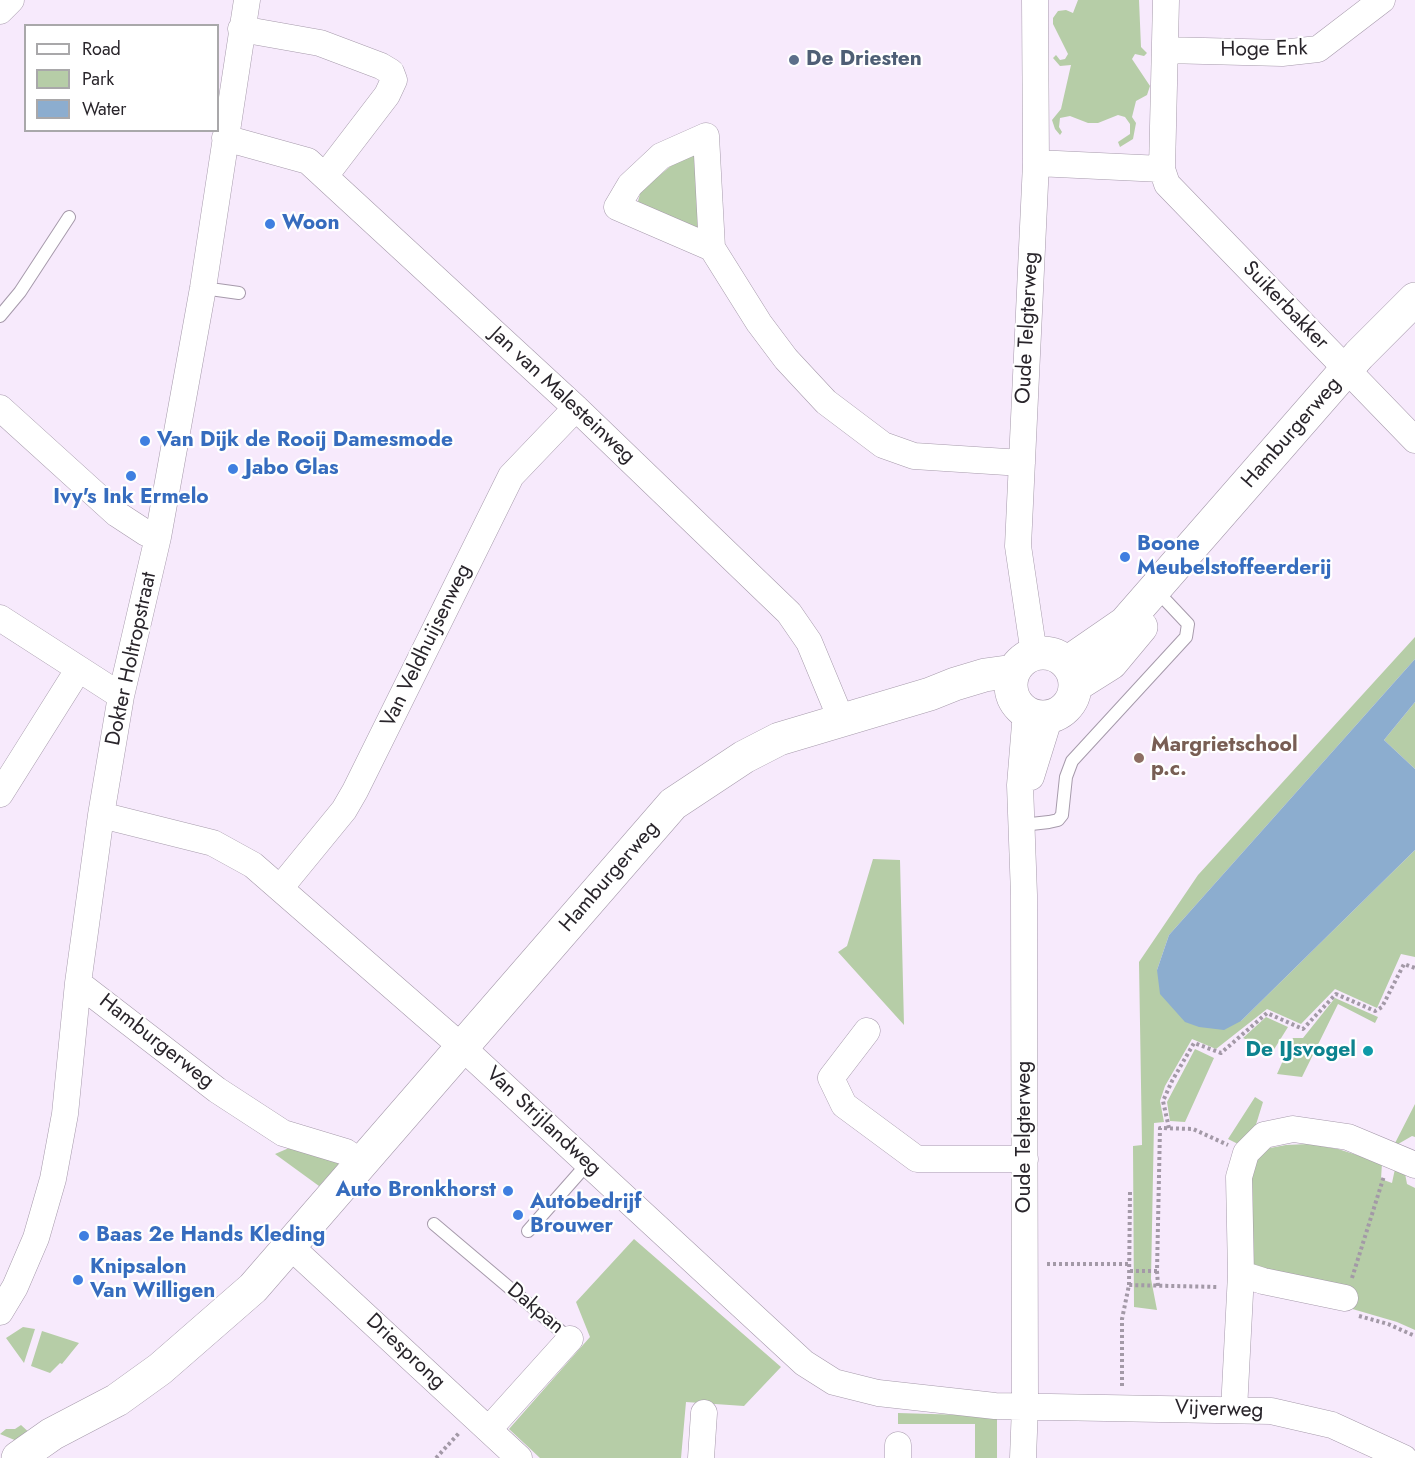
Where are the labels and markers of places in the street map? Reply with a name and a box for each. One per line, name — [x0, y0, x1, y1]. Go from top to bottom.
place label: De Driesten — [806, 47, 922, 73]
marker: De Driesten — [787, 53, 801, 67]
place label: Woon — [282, 211, 340, 237]
marker: Woon — [263, 217, 277, 231]
place label: Van Dijk de Rooij Damesmode — [157, 428, 453, 454]
marker: Van Dijk de Rooij Damesmode — [138, 434, 152, 448]
place label: Jabo Glas — [245, 456, 339, 482]
marker: Jabo Glas — [226, 462, 240, 476]
marker: Ivy's Ink Ermelo — [124, 469, 138, 483]
place label: Ivy's Ink Ermelo — [53, 485, 209, 511]
place label: Boone Meubelstoffeerderij — [1137, 532, 1331, 582]
marker: Boone Meubelstoffeerderij — [1118, 550, 1132, 564]
place label: Margrietschool p.c. — [1151, 733, 1298, 783]
marker: Margrietschool p.c. — [1132, 751, 1146, 765]
place label: De IJsvogel — [1245, 1038, 1356, 1064]
marker: De IJsvogel — [1361, 1044, 1375, 1058]
place label: Auto Bronkhorst — [335, 1178, 496, 1204]
marker: Auto Bronkhorst — [501, 1184, 515, 1198]
place label: Autobedrijf Brouwer — [530, 1190, 641, 1240]
marker: Autobedrijf Brouwer — [511, 1208, 525, 1222]
place label: Baas 2e Hands Kleding — [96, 1223, 325, 1249]
marker: Baas 2e Hands Kleding — [77, 1229, 91, 1243]
place label: Knipsalon Van Willigen — [90, 1255, 215, 1305]
marker: Knipsalon Van Willigen — [71, 1273, 85, 1287]

